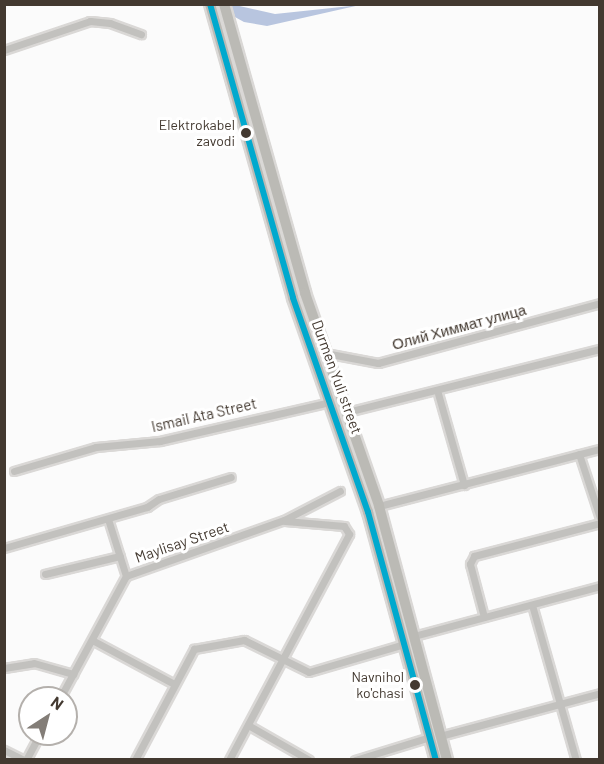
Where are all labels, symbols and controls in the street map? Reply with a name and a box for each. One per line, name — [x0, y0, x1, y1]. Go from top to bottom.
place label: Elektrokabel zavodi — [159, 117, 235, 150]
marker: Elektrokabel zavodi — [240, 127, 252, 139]
street label: Олий Химмат улица — [390, 300, 528, 354]
street label: Durmen Yuli street — [308, 318, 366, 436]
street label: Ismail Ata Street — [150, 394, 258, 436]
street label: Maylisay Street — [133, 518, 231, 566]
place label: Navnihol ko'chasi — [351, 669, 404, 702]
marker: Navnihol ko'chasi — [409, 679, 421, 691]
north arrow — [18, 686, 78, 746]
text: N — [48, 692, 68, 713]

